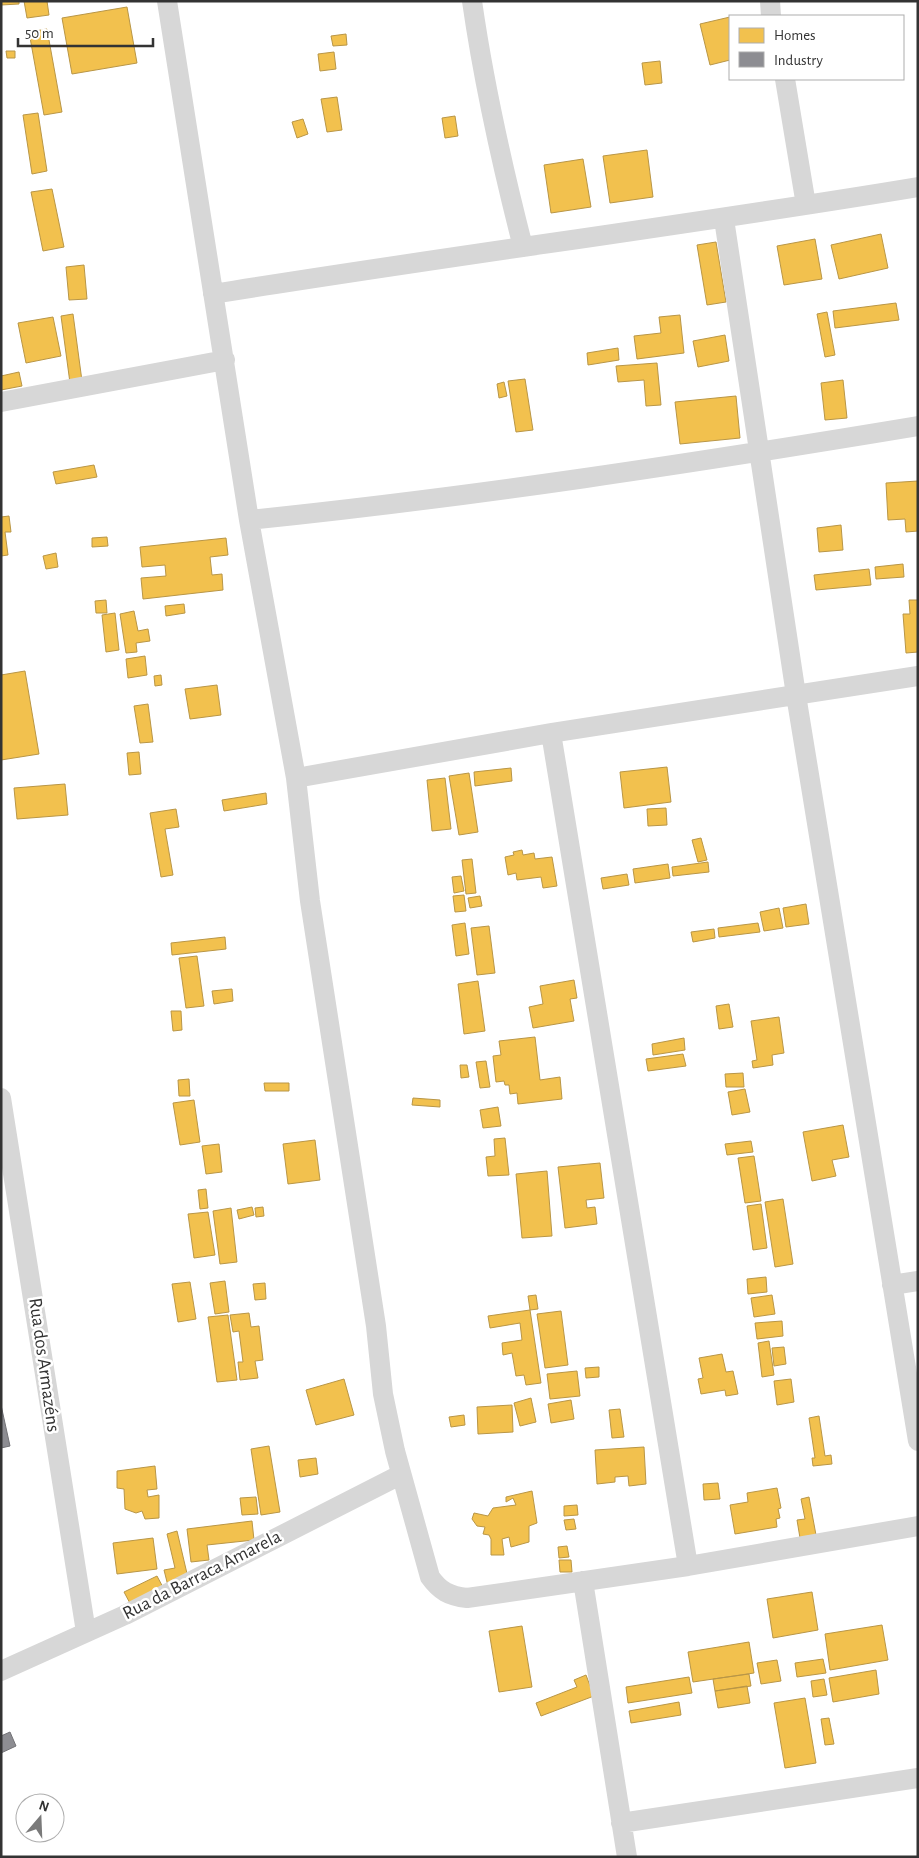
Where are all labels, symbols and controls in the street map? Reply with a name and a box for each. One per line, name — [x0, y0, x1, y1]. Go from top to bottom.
scale bar — [18, 15, 152, 47]
legend — [729, 15, 904, 80]
text: 50 m — [25, 26, 54, 41]
text: Homes — [774, 28, 816, 43]
text: Industry — [774, 53, 823, 68]
street label: Rua dos Armazéns — [25, 1297, 63, 1433]
street label: Rua da Barraca Amarela — [120, 1527, 285, 1623]
north arrow — [15, 1793, 65, 1843]
text: N — [37, 1798, 51, 1815]

